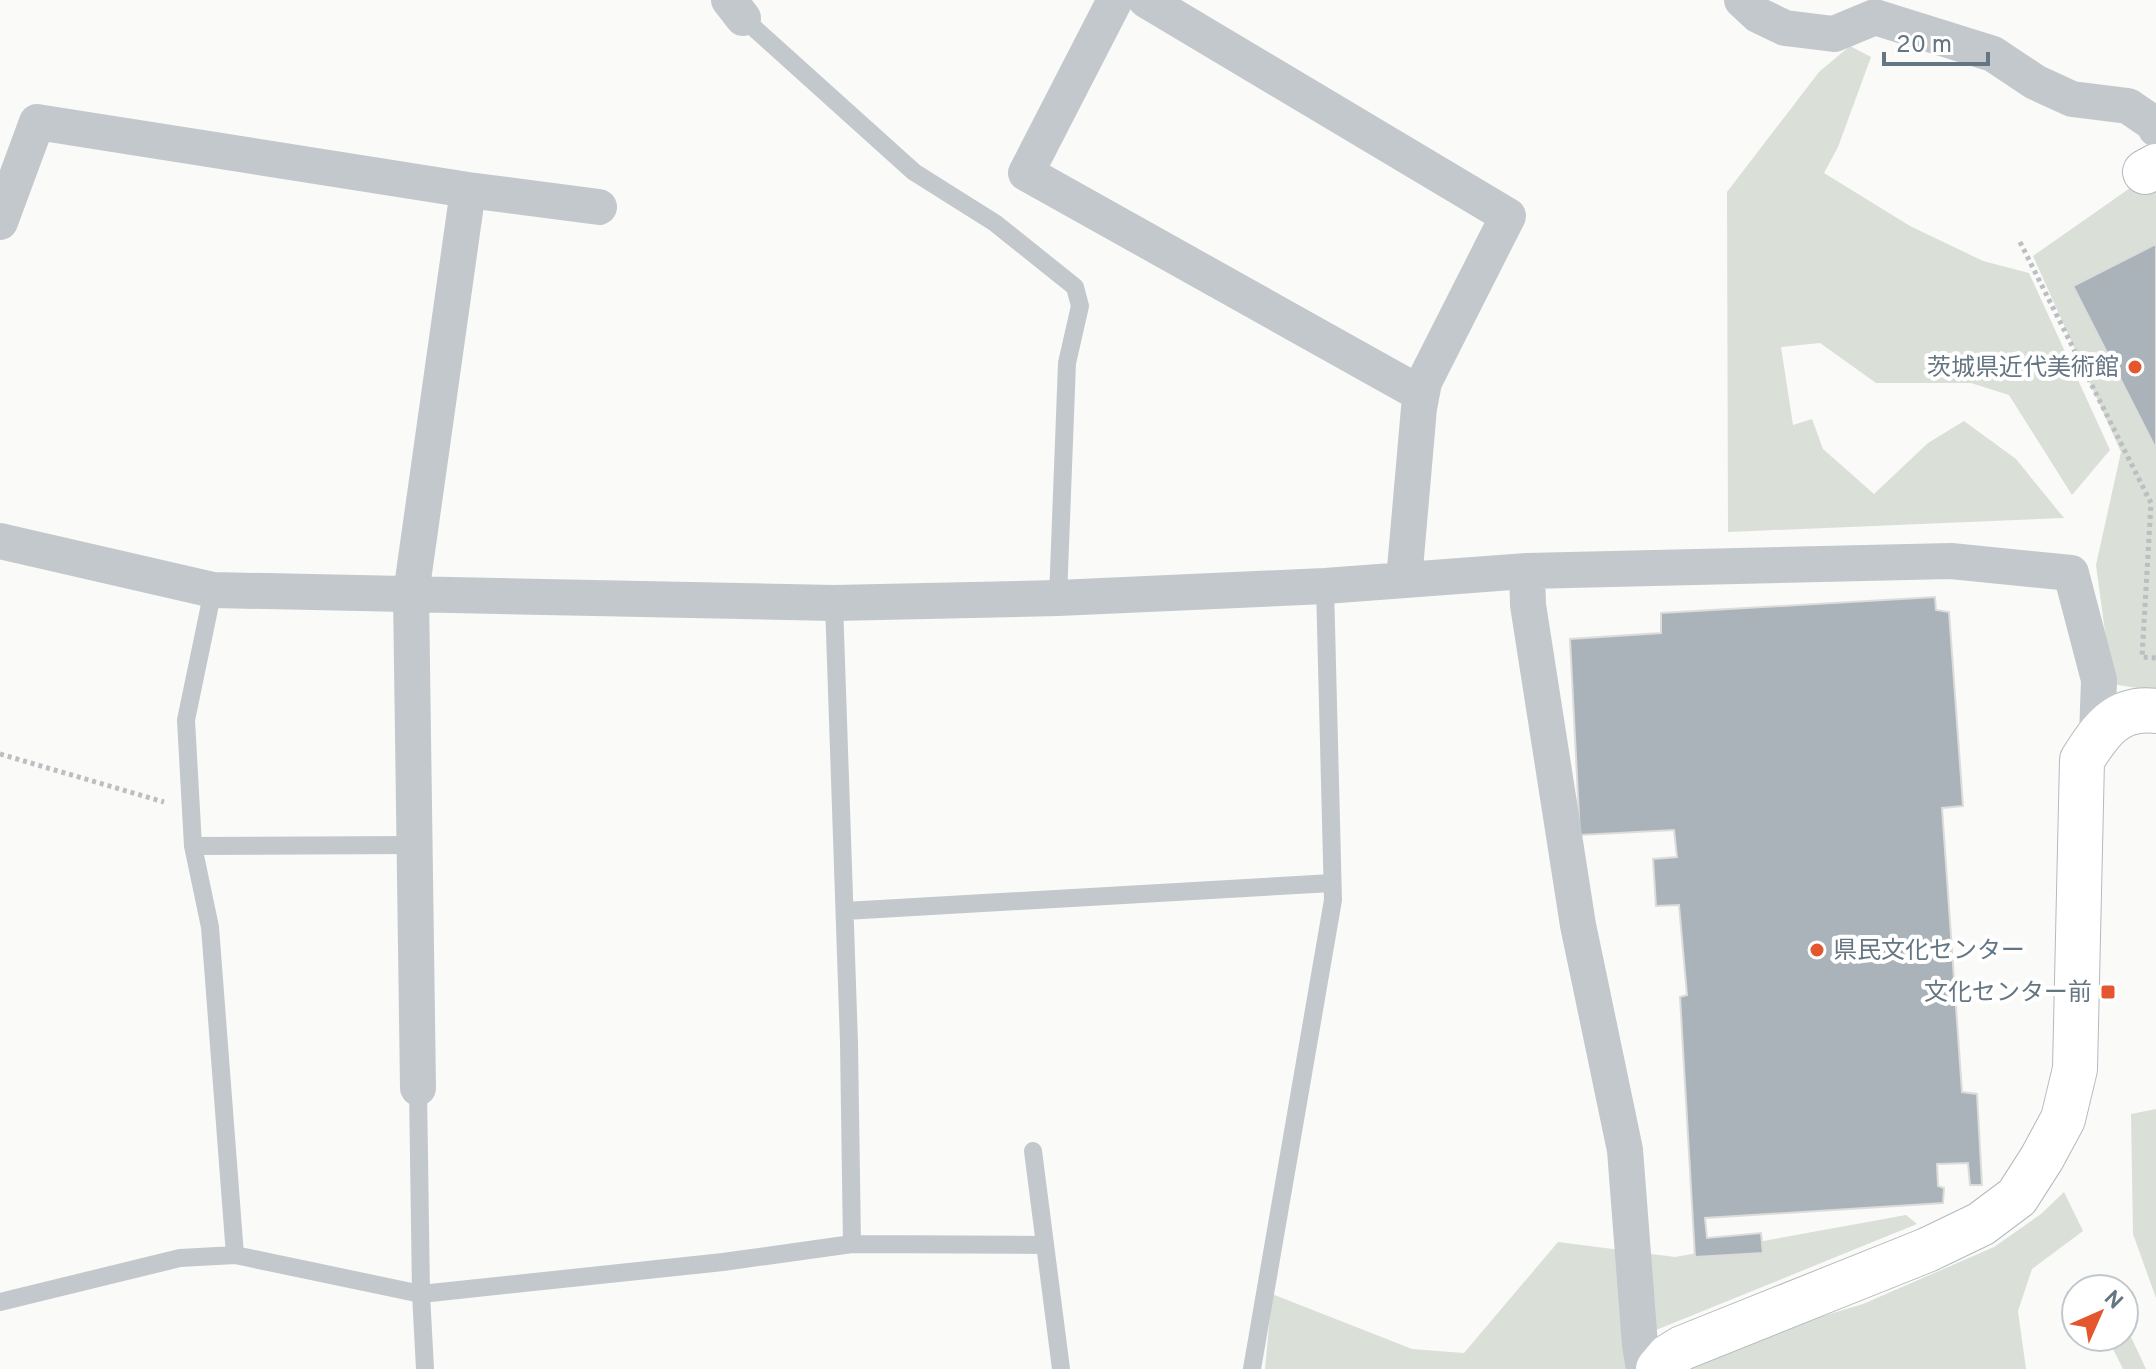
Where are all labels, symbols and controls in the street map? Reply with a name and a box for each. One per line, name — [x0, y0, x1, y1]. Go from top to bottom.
scale bar — [1884, 16, 1988, 66]
text: 20 m — [1896, 31, 1952, 61]
place label: 茨城県近代美術館 — [1927, 354, 2119, 384]
marker: 茨城県近代美術館 — [2126, 358, 2144, 376]
place label: 県民文化センター — [1833, 937, 2025, 967]
marker: 県民文化センター — [1808, 941, 1826, 959]
place label: 文化センター前 — [1924, 979, 2092, 1009]
marker: 文化センター前 — [2099, 983, 2117, 1001]
north arrow — [2060, 1273, 2140, 1353]
text: N — [2097, 1285, 2128, 1316]

